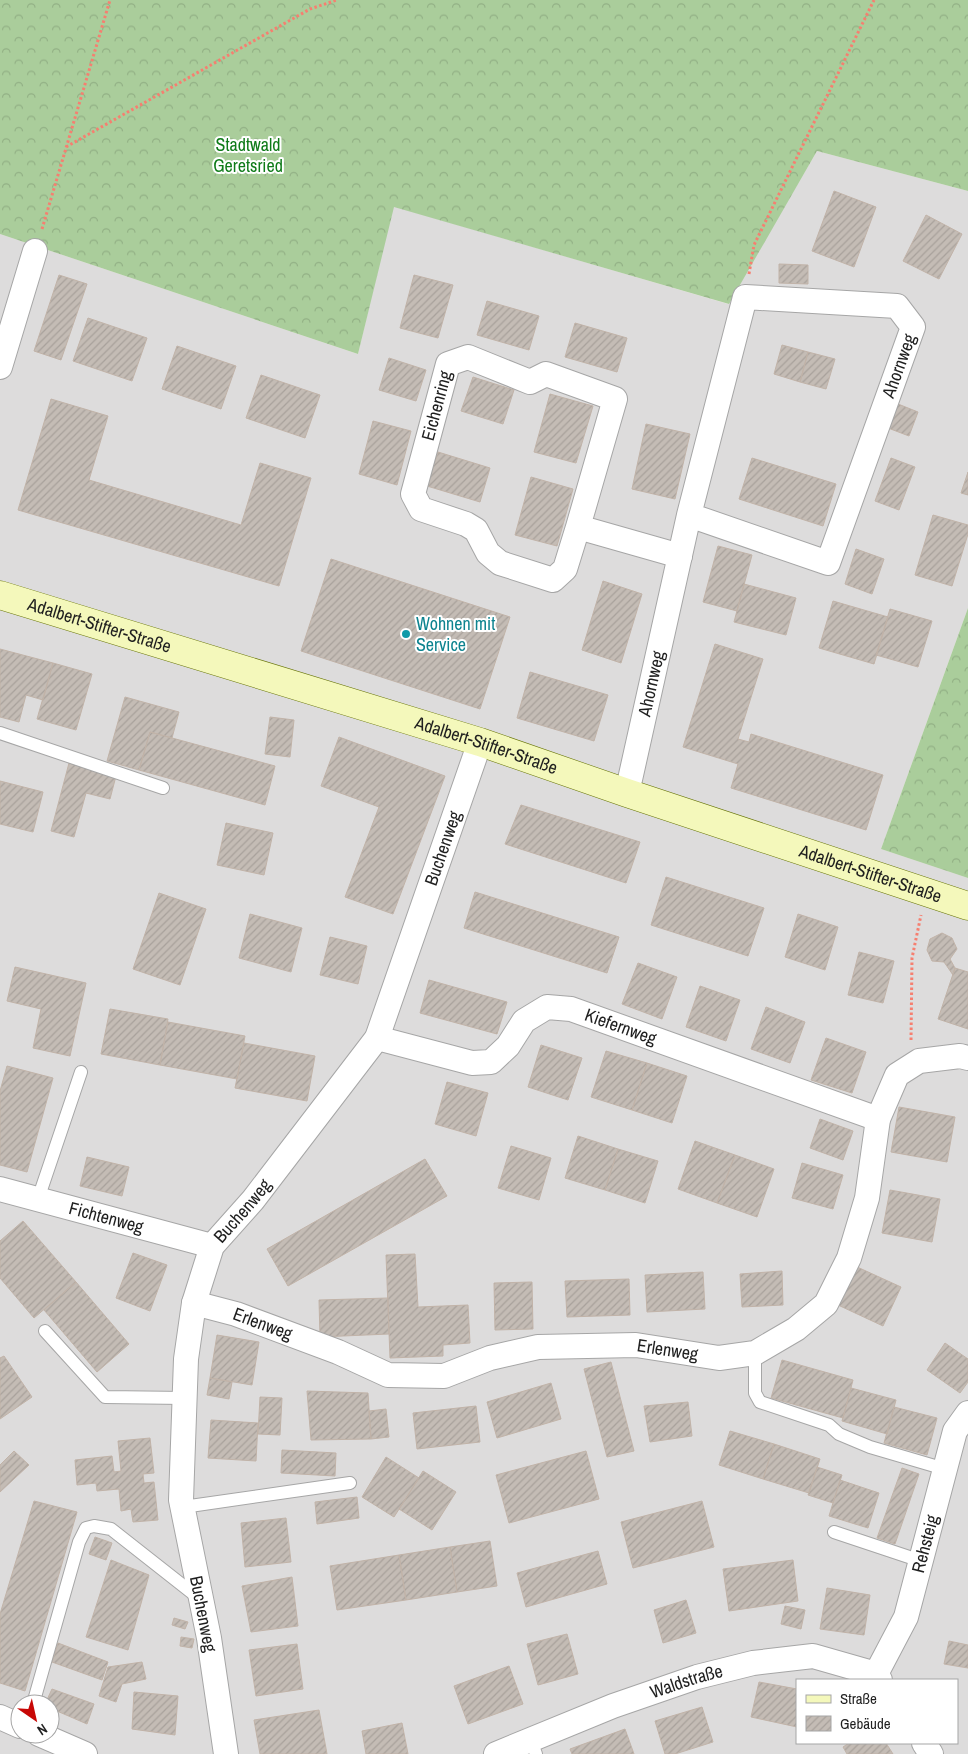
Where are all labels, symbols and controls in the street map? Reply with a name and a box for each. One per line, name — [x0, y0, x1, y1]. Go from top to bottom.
park label: Stadtwald Geretsried — [213, 132, 283, 178]
street label: Ahornweg — [875, 330, 922, 402]
street label: Eichenring — [415, 367, 458, 443]
street label: Adalbert-Stifter-Straße — [24, 591, 174, 659]
place label: Wohnen mit Service — [416, 611, 495, 657]
marker: Wohnen mit Service — [400, 628, 412, 640]
street label: Ahornweg — [631, 648, 671, 720]
street label: Adalbert-Stifter-Straße — [411, 710, 561, 780]
street label: Buchenweg — [418, 807, 467, 889]
street label: Adalbert-Stifter-Straße — [795, 838, 945, 908]
street label: Kiefernweg — [581, 1002, 661, 1051]
street label: Buchenweg — [208, 1173, 277, 1248]
street label: Fichtenweg — [66, 1195, 147, 1239]
street label: Erlenweg — [230, 1301, 297, 1346]
street label: Erlenweg — [635, 1332, 701, 1367]
street label: Rehsteig — [905, 1511, 945, 1576]
street label: Buchenweg — [184, 1574, 223, 1655]
street label: Waldstraße — [647, 1658, 725, 1704]
legend — [796, 1679, 958, 1744]
text: Straße — [840, 1688, 877, 1709]
north arrow — [10, 1694, 60, 1744]
text: Gebäude — [840, 1713, 891, 1734]
text: N — [34, 1720, 51, 1740]

